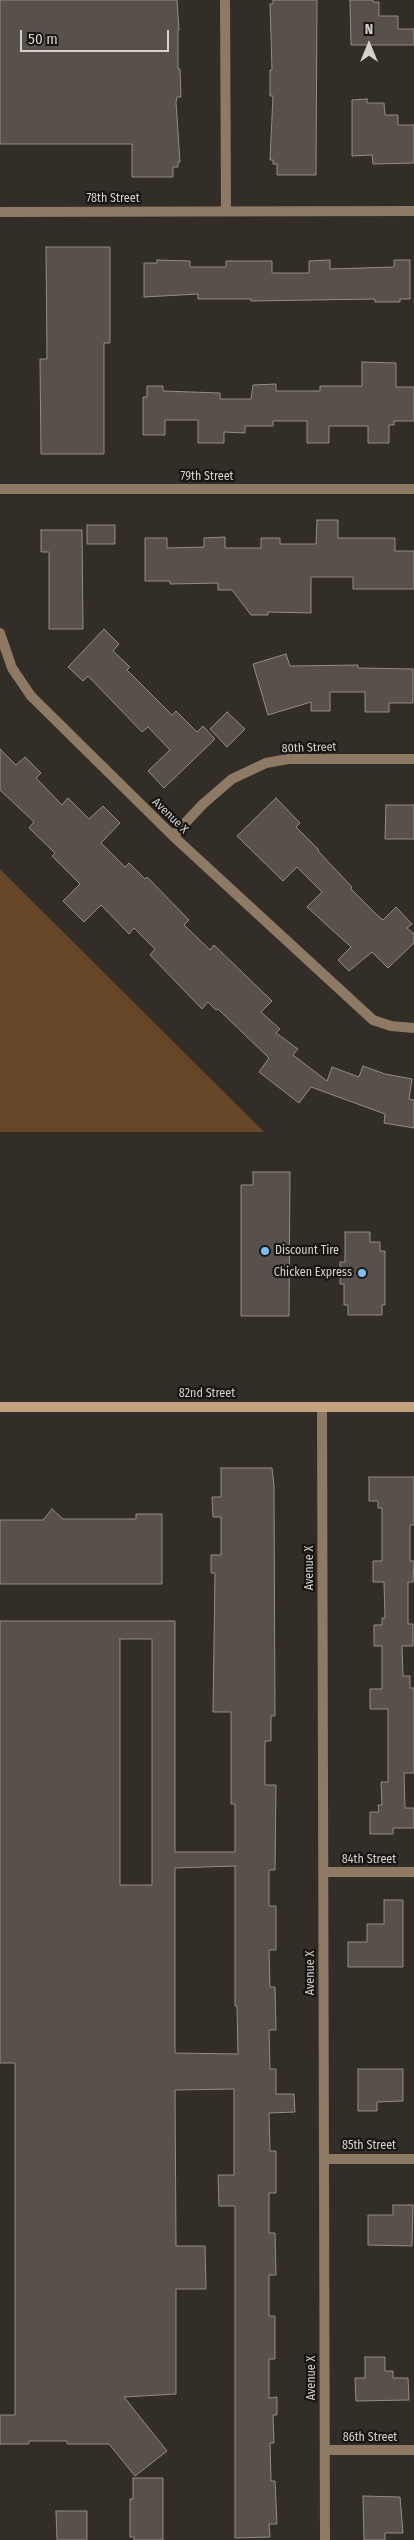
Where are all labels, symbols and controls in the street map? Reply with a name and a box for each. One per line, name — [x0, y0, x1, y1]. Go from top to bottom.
scale bar — [22, 20, 171, 52]
north arrow — [344, 20, 394, 70]
text: N — [365, 21, 373, 38]
text: 50 m — [28, 30, 58, 48]
street label: 78th Street — [86, 192, 140, 206]
street label: 79th Street — [180, 470, 234, 484]
street label: 80th Street — [281, 740, 337, 756]
street label: Avenue X — [149, 795, 191, 837]
place label: Discount Tire — [275, 1244, 339, 1258]
marker: Discount Tire — [259, 1245, 271, 1257]
place label: Chicken Express — [274, 1266, 352, 1280]
marker: Chicken Express — [356, 1267, 368, 1279]
street label: 82nd Street — [179, 1387, 235, 1401]
street label: Avenue X — [303, 1546, 317, 1590]
street label: 84th Street — [342, 1853, 396, 1867]
street label: Avenue X — [304, 1951, 318, 1995]
street label: 85th Street — [342, 2139, 396, 2153]
street label: Avenue X — [305, 2356, 319, 2400]
street label: 86th Street — [343, 2431, 397, 2445]

